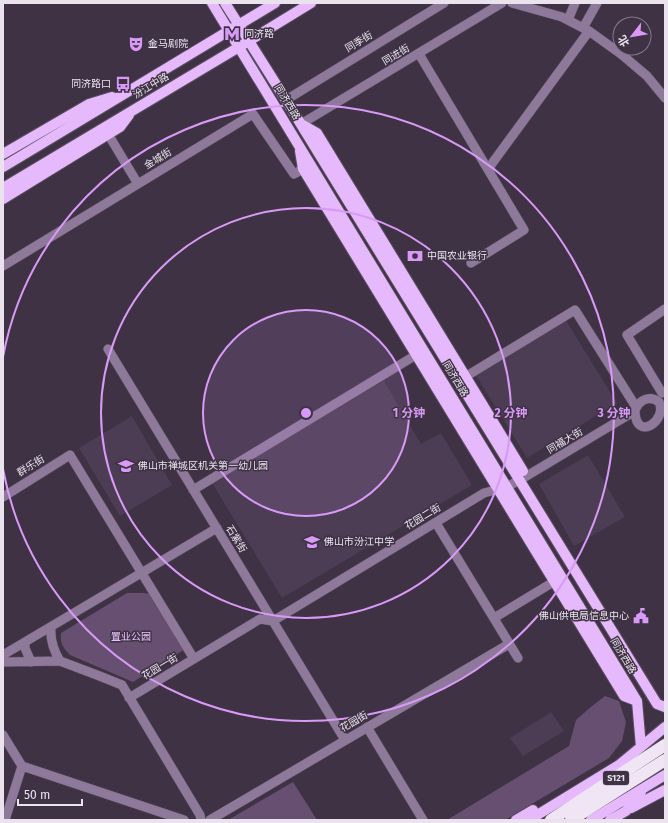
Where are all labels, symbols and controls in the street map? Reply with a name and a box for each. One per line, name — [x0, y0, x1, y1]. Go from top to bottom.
north arrow — [612, 16, 652, 56]
metro station icon: 同济路 — [223, 25, 241, 43]
place label: 同济路 — [244, 28, 274, 40]
street label: 同季街 — [343, 29, 375, 55]
text: 北 — [615, 33, 632, 49]
theatre icon: 金马剧院 — [127, 35, 145, 53]
place label: 金马剧院 — [148, 38, 188, 50]
street label: 同进街 — [380, 42, 412, 68]
street label: 汾江中路 — [131, 71, 171, 101]
bus stop icon: 同济路口 — [114, 75, 132, 93]
place label: 同济路口 — [71, 78, 111, 90]
street label: 同济西路 — [272, 82, 302, 122]
street label: 金城街 — [142, 146, 174, 172]
bank icon: 中国农业银行 — [406, 247, 424, 265]
place label: 中国农业银行 — [427, 250, 487, 262]
street label: 同济西路 — [440, 359, 470, 399]
centre of rings — [299, 406, 313, 420]
text: 1 分钟 — [393, 406, 425, 420]
text: 2 分钟 — [494, 406, 528, 420]
text: 3 分钟 — [596, 406, 631, 420]
street label: 同福大街 — [545, 426, 585, 456]
street label: 群乐街 — [15, 453, 47, 479]
school or university icon: 佛山市禅城区机关第一幼儿园 — [117, 457, 135, 475]
place label: 佛山市禅城区机关第一幼儿园 — [137, 460, 268, 472]
street label: 花园二街 — [403, 502, 443, 532]
street label: 石紫街 — [223, 523, 249, 555]
school or university icon: 佛山市汾江中学 — [303, 533, 321, 551]
place label: 佛山市汾江中学 — [323, 536, 394, 548]
public building icon: 佛山供电局信息中心 — [632, 607, 650, 625]
place label: 佛山供电局信息中心 — [538, 610, 629, 622]
park label: 置业公园 — [111, 631, 151, 643]
street label: 同济西路 — [608, 636, 638, 676]
street label: 花园一街 — [140, 652, 180, 682]
street label: 花园街 — [338, 709, 370, 735]
road number: S121 — [603, 771, 629, 785]
scale bar — [18, 781, 82, 807]
text: 50 m — [24, 788, 50, 802]

